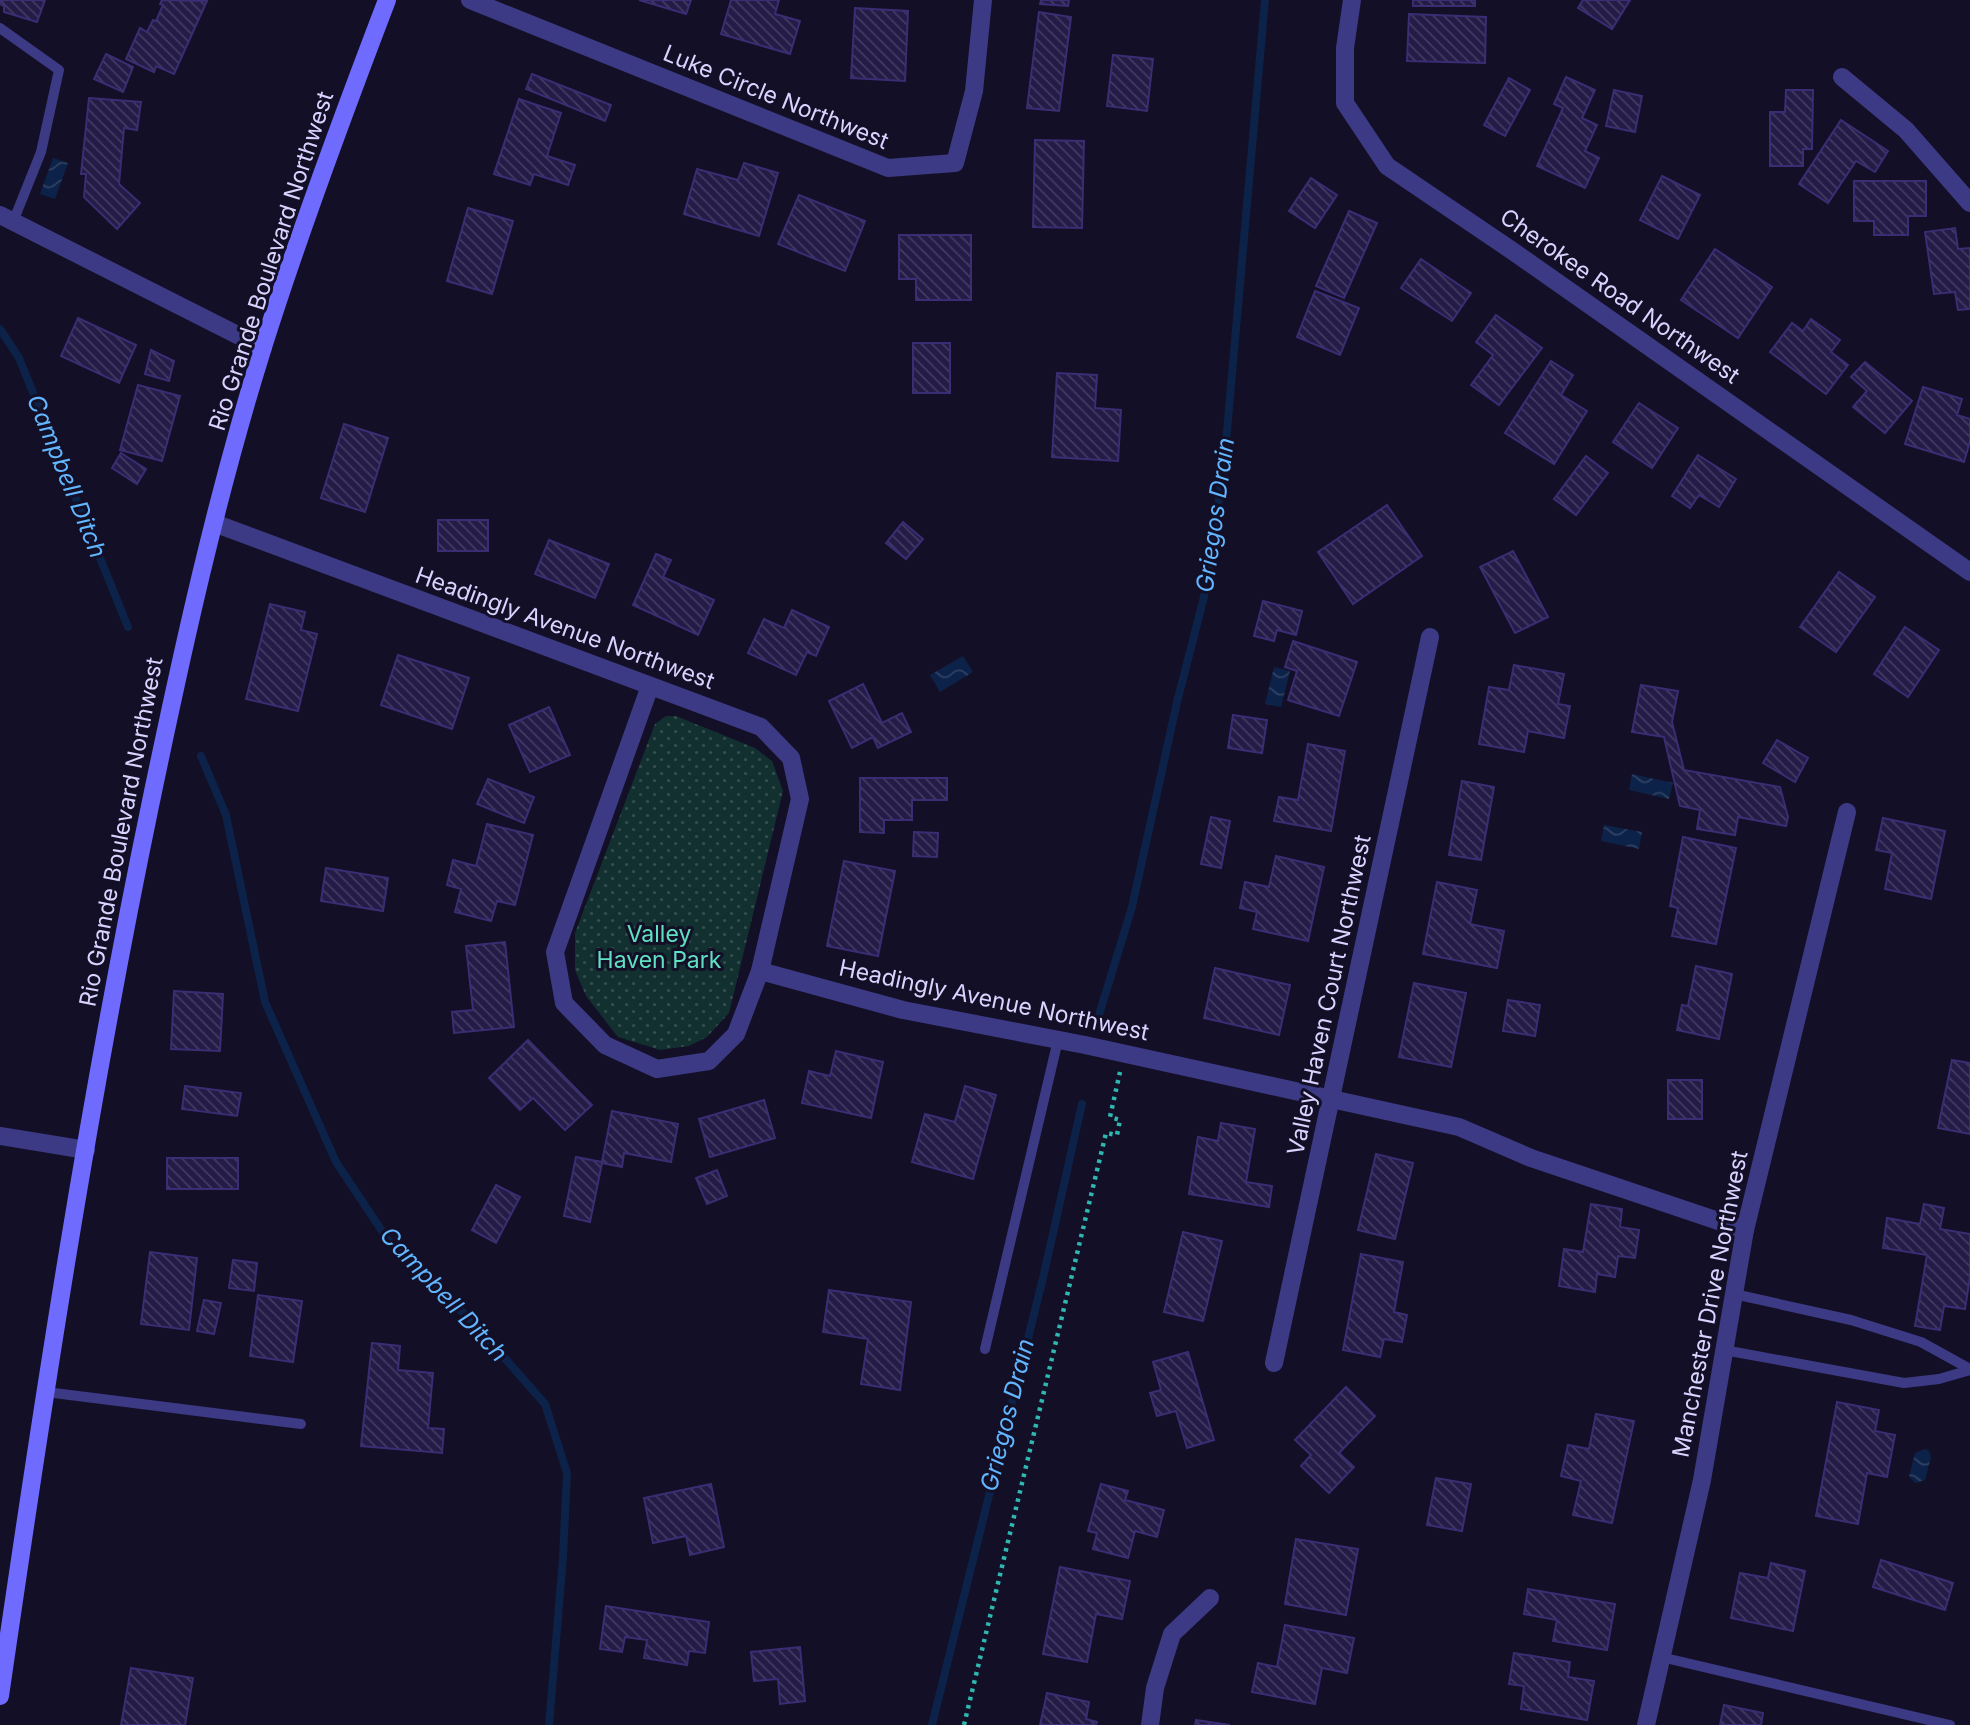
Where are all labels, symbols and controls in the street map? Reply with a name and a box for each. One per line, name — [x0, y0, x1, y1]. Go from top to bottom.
street label: Luke Circle Northwest — [659, 39, 893, 155]
street label: Rio Grande Boulevard Northwest — [203, 87, 339, 434]
street label: Cherokee Road Northwest — [1495, 203, 1746, 390]
water label: Campbell Ditch — [21, 390, 113, 562]
water label: Griegos Drain — [1190, 436, 1240, 594]
street label: Headingly Avenue Northwest — [412, 561, 719, 695]
street label: Rio Grande Boulevard Northwest — [73, 655, 169, 1009]
street label: Valley Haven Court Northwest — [1281, 832, 1377, 1158]
park label: Valley Haven Park — [597, 920, 722, 974]
street label: Headingly Avenue Northwest — [837, 953, 1152, 1047]
street label: Manchester Drive Northwest — [1667, 1148, 1754, 1460]
water label: Campbell Ditch — [374, 1221, 514, 1367]
water label: Griegos Drain — [974, 1336, 1040, 1494]

